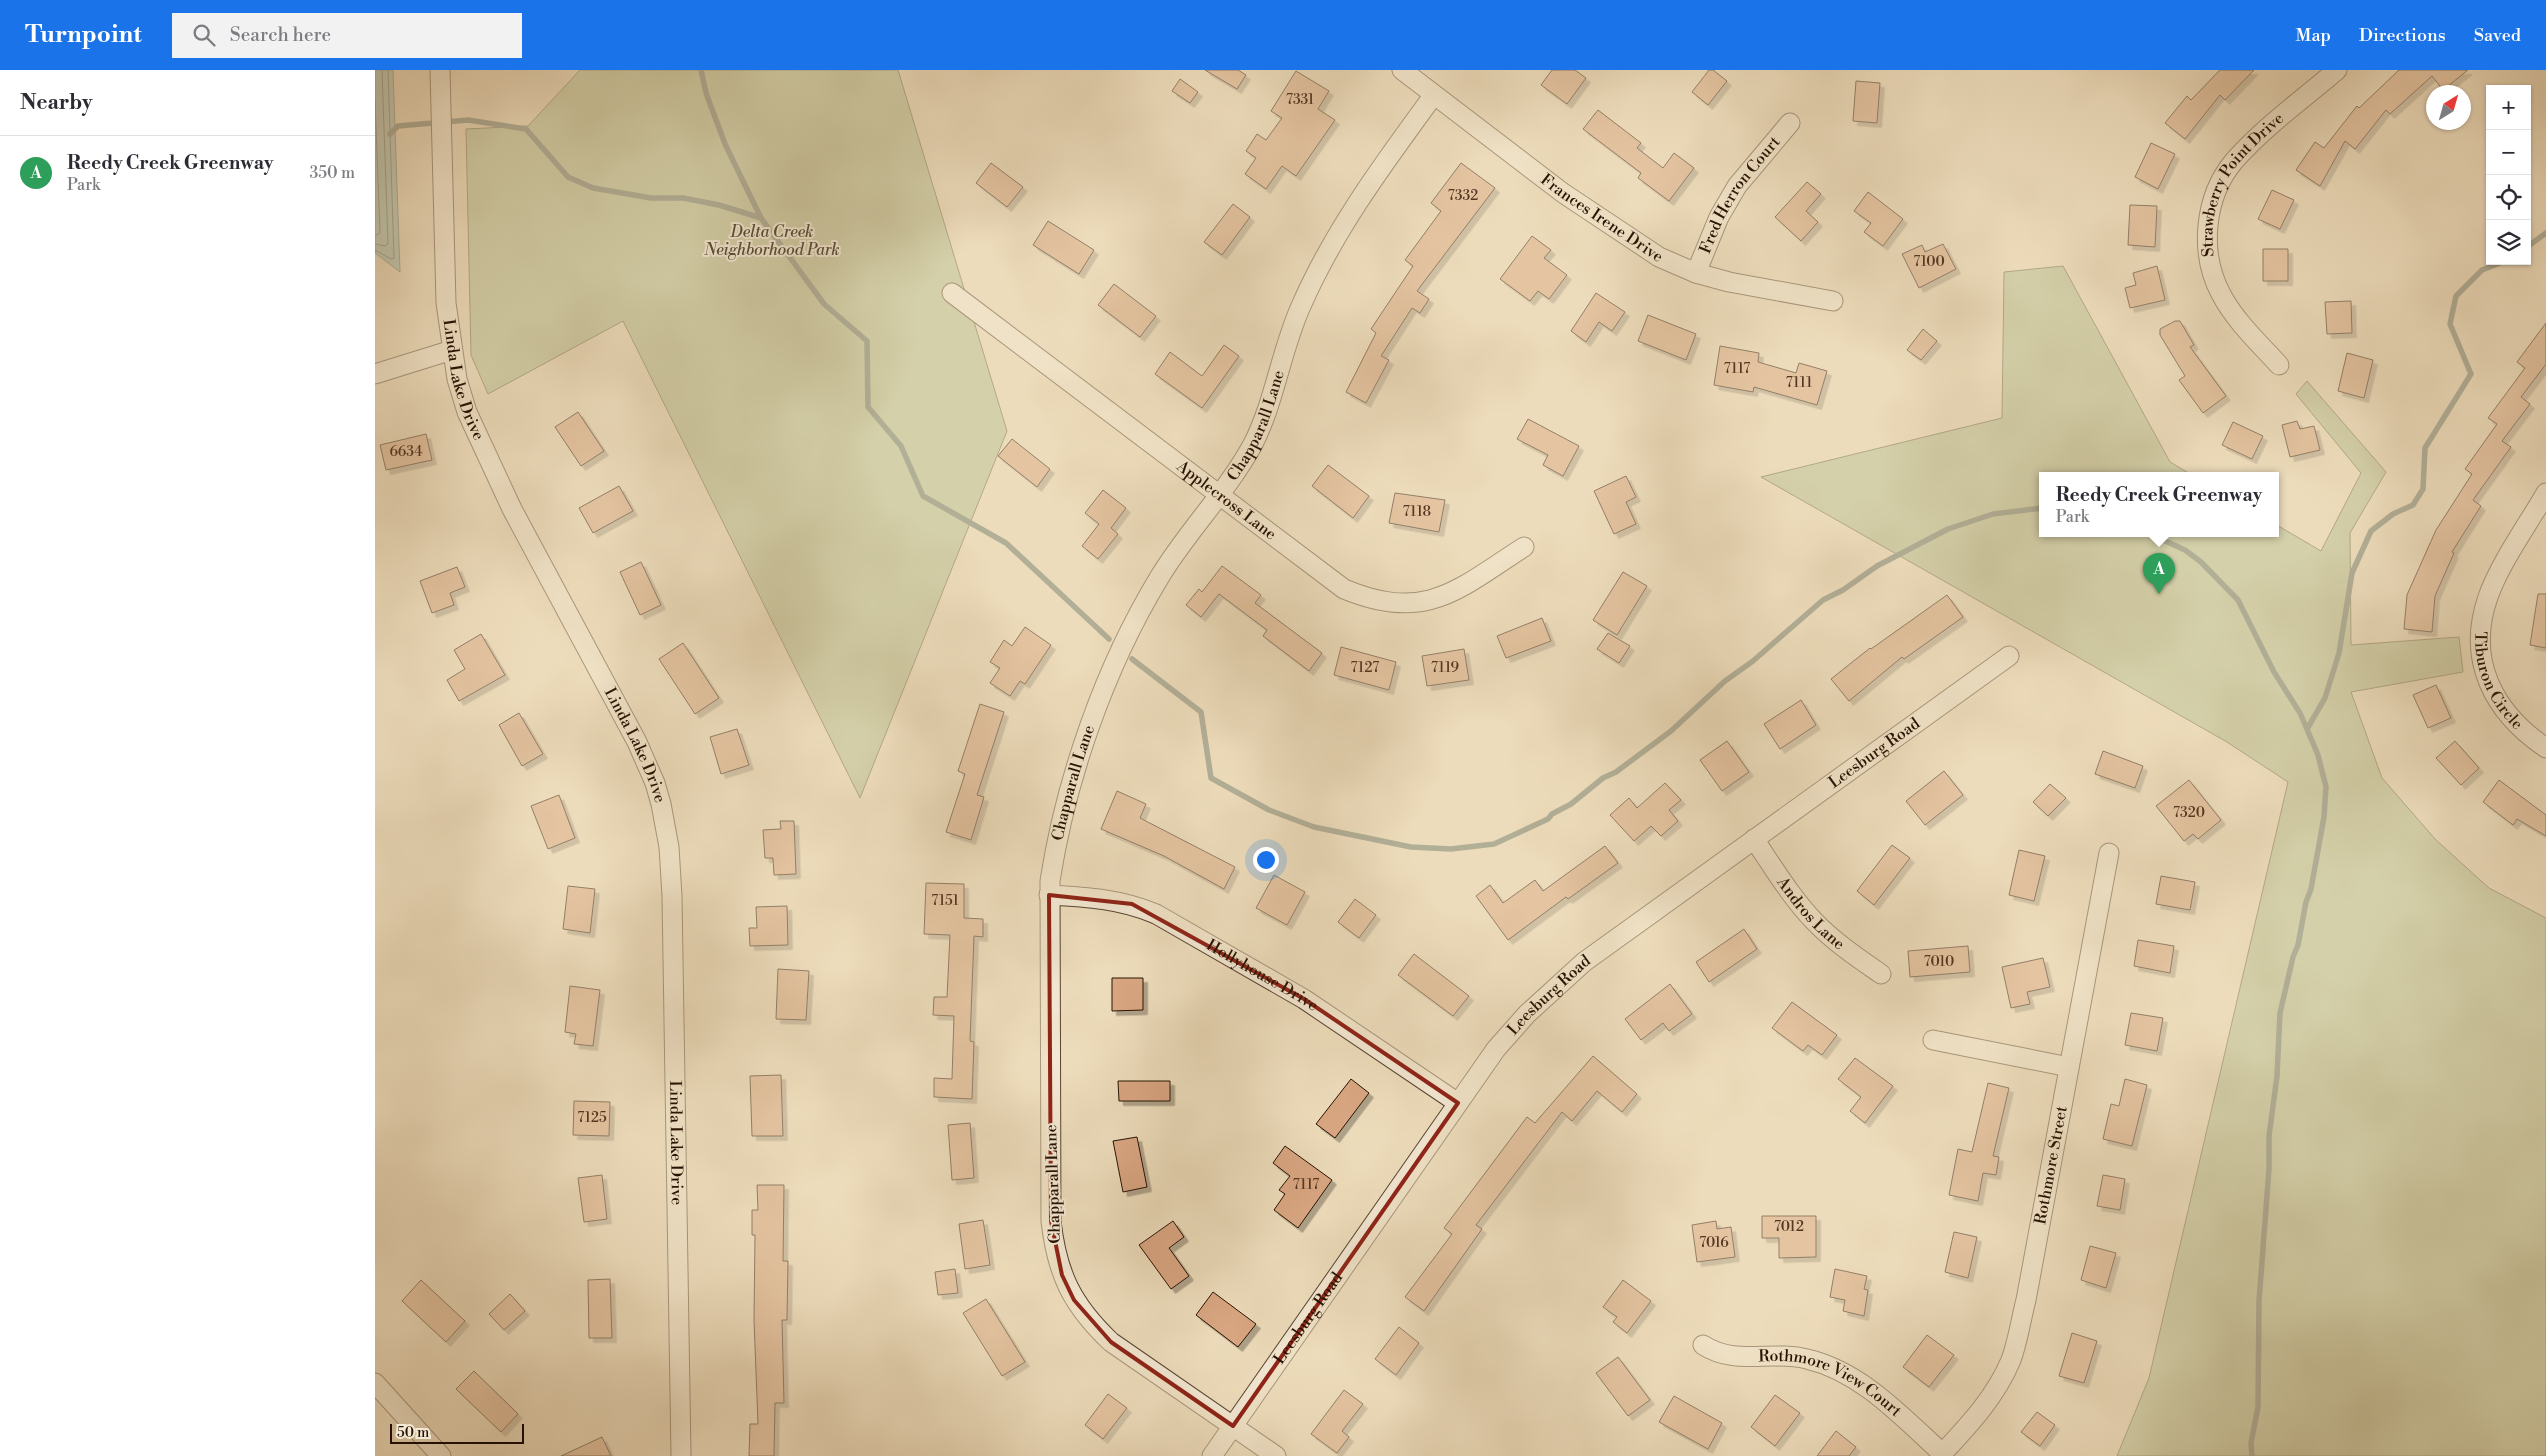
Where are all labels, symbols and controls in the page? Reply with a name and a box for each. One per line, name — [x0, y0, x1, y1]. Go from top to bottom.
search box — [172, 13, 522, 58]
text: Turnpoint — [25, 20, 142, 50]
icon: search — [190, 21, 218, 49]
text: Search here — [230, 23, 331, 47]
text: Map — [2295, 24, 2331, 47]
text: Directions — [2359, 24, 2446, 47]
text: Saved — [2474, 24, 2521, 47]
north arrow — [2426, 85, 2471, 130]
map controls — [2486, 85, 2531, 265]
button: + — [2486, 85, 2531, 130]
text: Nearby — [20, 90, 93, 116]
house number: 7331 — [1286, 91, 1314, 109]
street label: Strawberry Point Drive — [2197, 108, 2288, 258]
button: − — [2486, 130, 2531, 175]
street label: Fred Herron Court — [1695, 132, 1785, 257]
text: Reedy Creek Greenway — [67, 151, 274, 175]
text: A — [30, 163, 42, 183]
text: 350 m — [309, 163, 355, 183]
street label: Frances Irene Drive — [1537, 169, 1667, 267]
text: Park — [67, 175, 100, 195]
button: locate — [2486, 175, 2531, 220]
house number: 7332 — [1448, 187, 1478, 205]
button: layers — [2486, 220, 2531, 265]
park label: Delta Creek Neighborhood Park — [703, 222, 840, 260]
house number: 7100 — [1913, 253, 1945, 271]
street label: Linda Lake Drive — [438, 318, 489, 444]
house number: 7117 — [1724, 360, 1750, 378]
street label: Chapparall Lane — [1223, 368, 1289, 485]
house number: 7111 — [1786, 374, 1812, 392]
house number: 6634 — [389, 443, 423, 461]
street label: Applecross Lane — [1172, 456, 1280, 544]
popup — [2039, 472, 2279, 537]
text: Reedy Creek Greenway — [2056, 483, 2262, 507]
house number: 7118 — [1403, 503, 1431, 521]
text: Park — [2056, 507, 2089, 527]
pin: A — [2143, 553, 2175, 594]
street label: Tiburon Circle — [2470, 631, 2527, 734]
house number: 7127 — [1351, 659, 1379, 677]
house number: 7119 — [1431, 659, 1459, 677]
street label: Linda Lake Drive — [600, 684, 670, 805]
street label: Leesburg Road — [1825, 713, 1924, 792]
street label: Chapparall Lane — [1048, 722, 1099, 843]
house number: 7320 — [2173, 804, 2205, 822]
your location — [1253, 847, 1279, 873]
street label: Andros Lane — [1772, 872, 1849, 954]
house number: 7151 — [931, 892, 959, 910]
street label: Hollyhouse Drive — [1203, 935, 1322, 1016]
street label: Leesburg Road — [1503, 951, 1594, 1039]
house number: 7010 — [1924, 953, 1954, 971]
street label: Linda Lake Drive — [665, 1080, 687, 1205]
street label: Rothmore Street — [2030, 1104, 2072, 1226]
house number: 7125 — [577, 1109, 607, 1127]
street label: Chapparall Lane — [1041, 1124, 1065, 1244]
house number: 7117 — [1293, 1176, 1319, 1194]
house number: 7012 — [1774, 1218, 1804, 1236]
house number: 7016 — [1699, 1234, 1729, 1252]
street label: Leesburg Road — [1269, 1268, 1347, 1368]
street label: Rothmore View Court — [1758, 1346, 1906, 1421]
scale bar — [390, 1421, 524, 1444]
text: 50 m — [397, 1424, 429, 1442]

